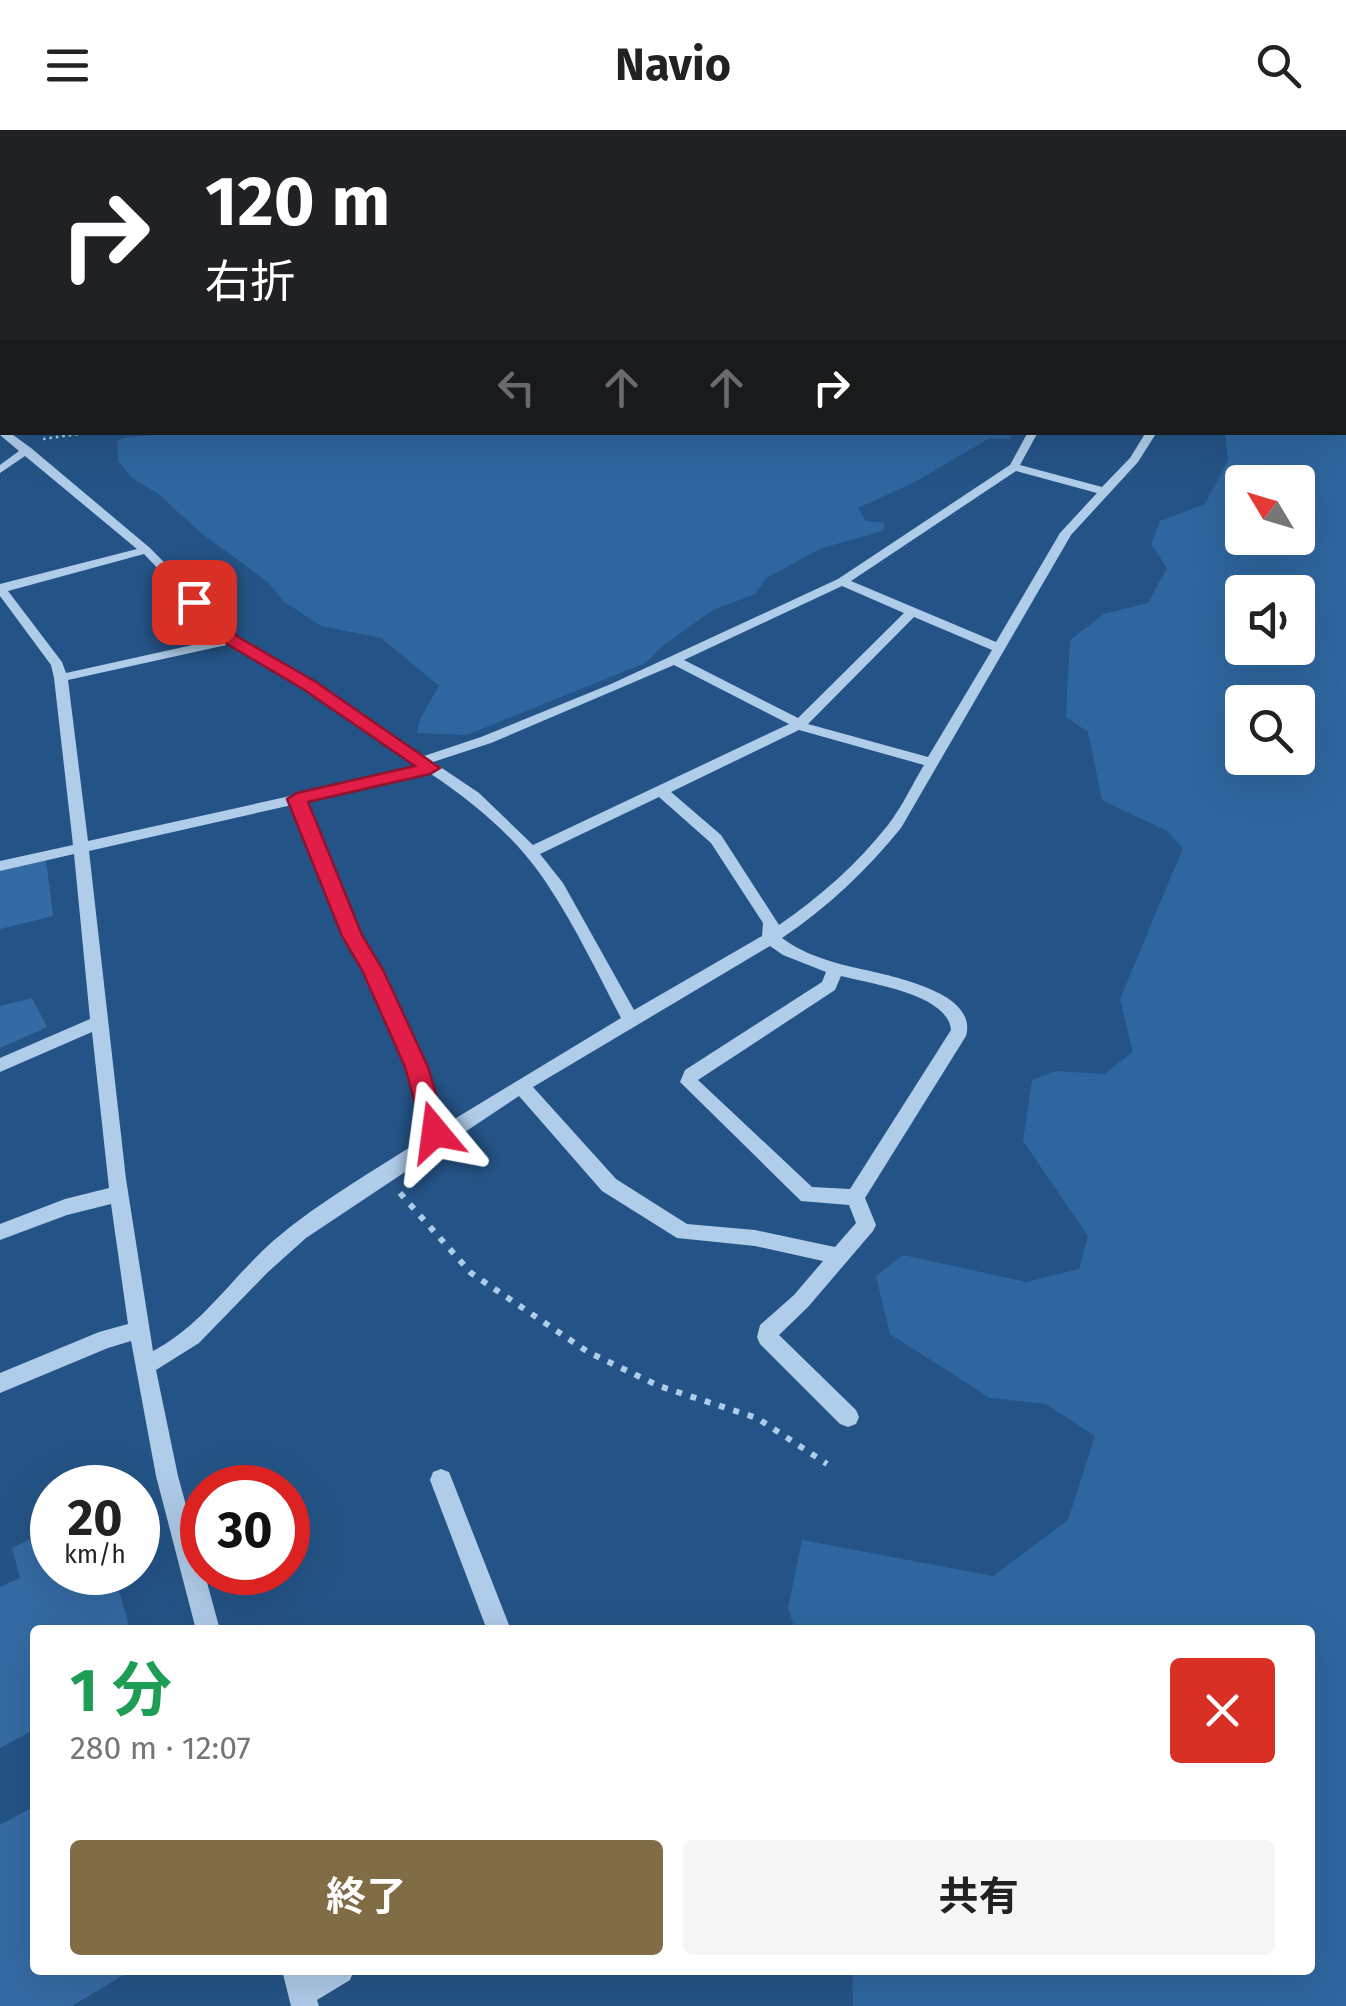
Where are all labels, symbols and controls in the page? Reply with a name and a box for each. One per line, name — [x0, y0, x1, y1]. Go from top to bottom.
icon: menu — [40, 38, 95, 93]
text: Navio — [615, 38, 731, 92]
icon: search — [1251, 38, 1306, 93]
text: 120 m — [205, 160, 390, 244]
icon: right — [40, 170, 170, 300]
text: 右折 — [205, 255, 295, 309]
icon: left — [489, 360, 544, 415]
icon: ahead — [594, 360, 649, 415]
icon: ahead — [699, 360, 754, 415]
icon: right — [804, 360, 859, 415]
north arrow — [1225, 465, 1315, 555]
map controls — [1225, 465, 1315, 775]
pin — [152, 560, 237, 645]
icon: arrive — [167, 575, 222, 630]
button: sound — [1225, 575, 1315, 665]
button: search — [1225, 685, 1315, 775]
position arrow — [383, 1080, 487, 1184]
speed limit sign: 30 — [180, 1465, 310, 1595]
text: 20 — [67, 1488, 123, 1548]
text: km/h — [64, 1540, 126, 1570]
text: 1 分 — [70, 1655, 172, 1727]
button: close — [1170, 1658, 1275, 1763]
text: 280 m · 12:07 — [70, 1729, 251, 1767]
button: 終了 — [70, 1840, 663, 1955]
button: 共有 — [683, 1840, 1275, 1955]

